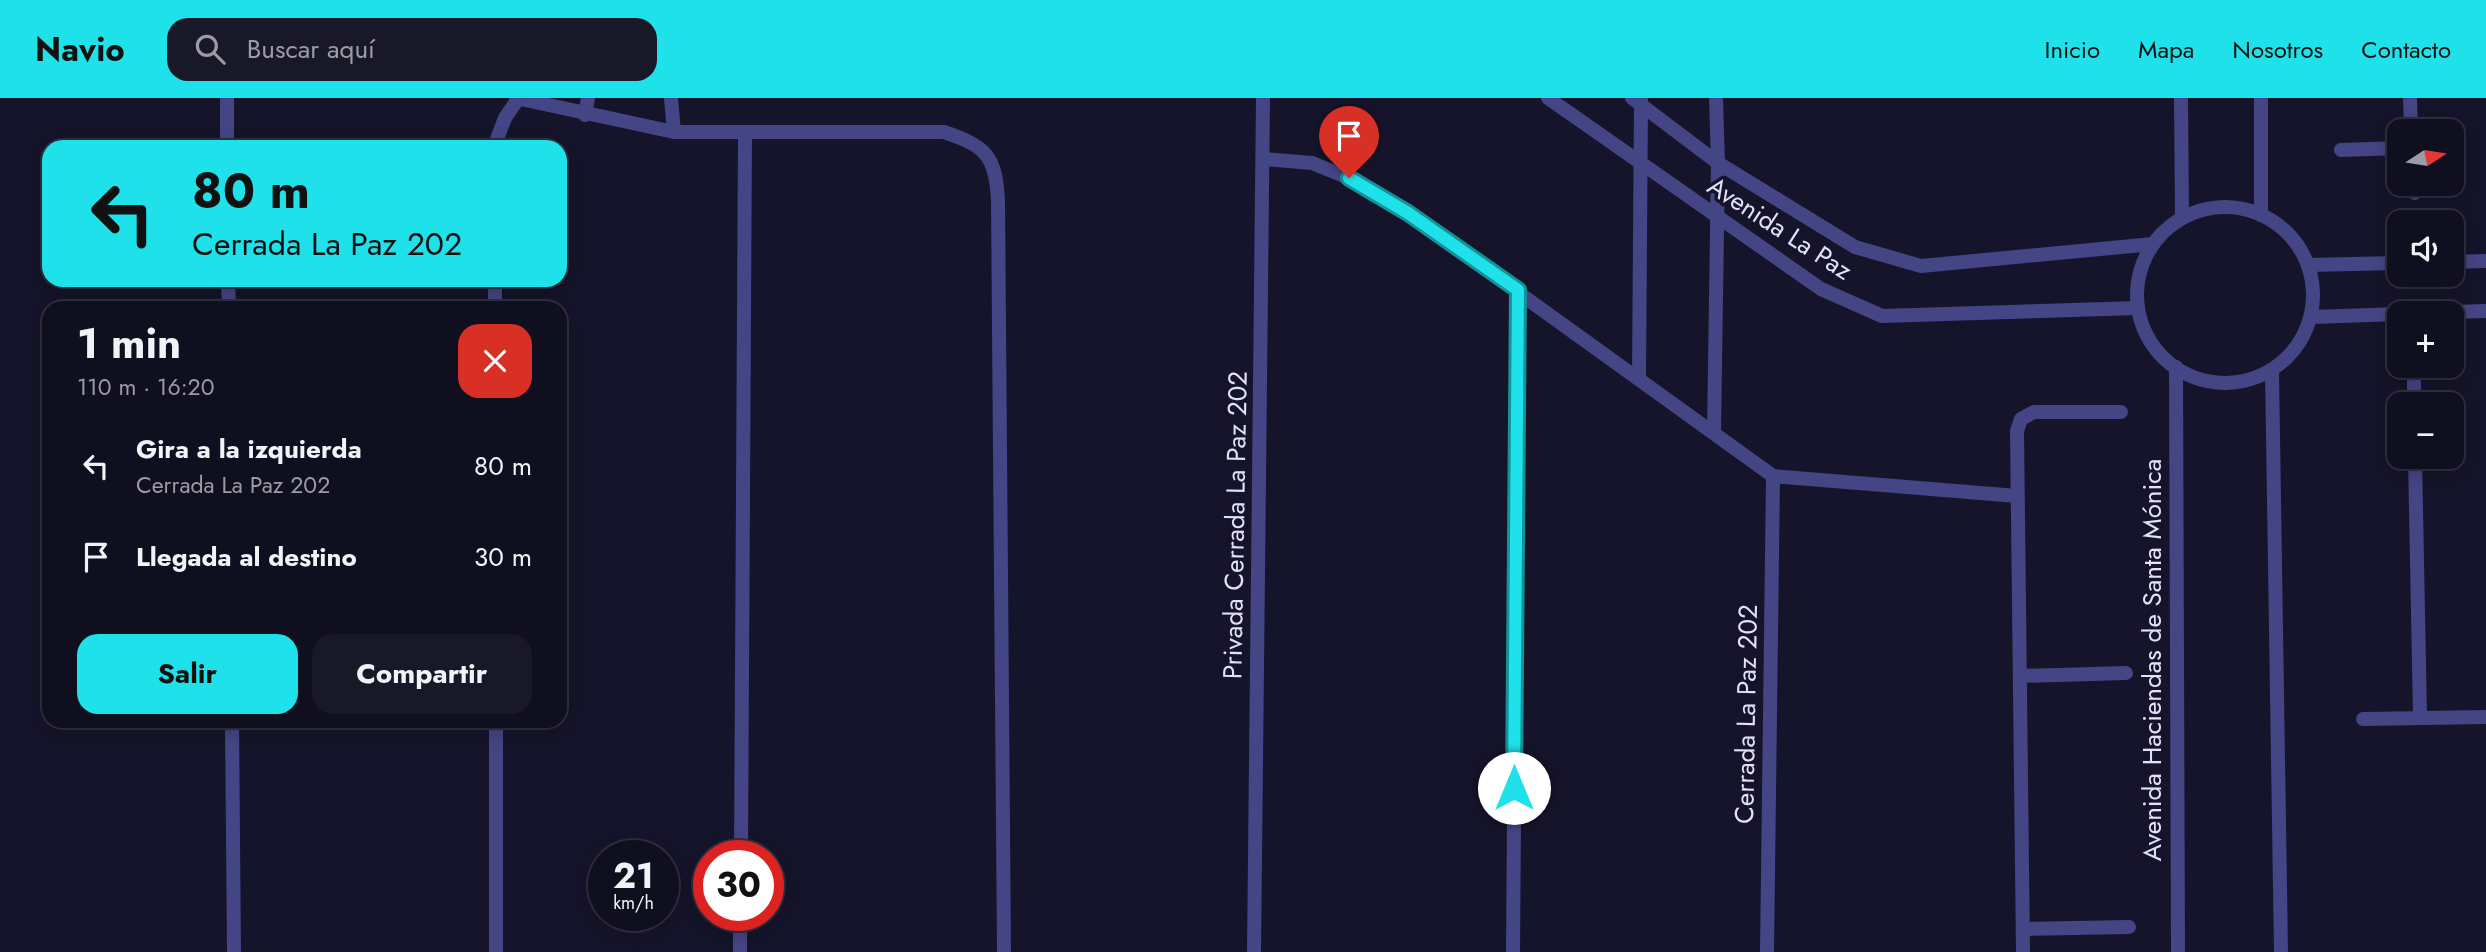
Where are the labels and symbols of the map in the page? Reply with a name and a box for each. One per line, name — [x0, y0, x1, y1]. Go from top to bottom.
pin — [1319, 106, 1379, 178]
north arrow — [2387, 119, 2464, 196]
street label: Avenida La Paz — [1700, 167, 1860, 289]
street label: Privada Cerrada La Paz 202 — [1213, 371, 1257, 679]
street label: Avenida Haciendas de Santa Mónica — [2133, 459, 2171, 861]
street label: Cerrada La Paz 202 — [1725, 604, 1767, 824]
position arrow — [1477, 751, 1551, 825]
speed limit sign: 30 — [693, 840, 784, 931]

